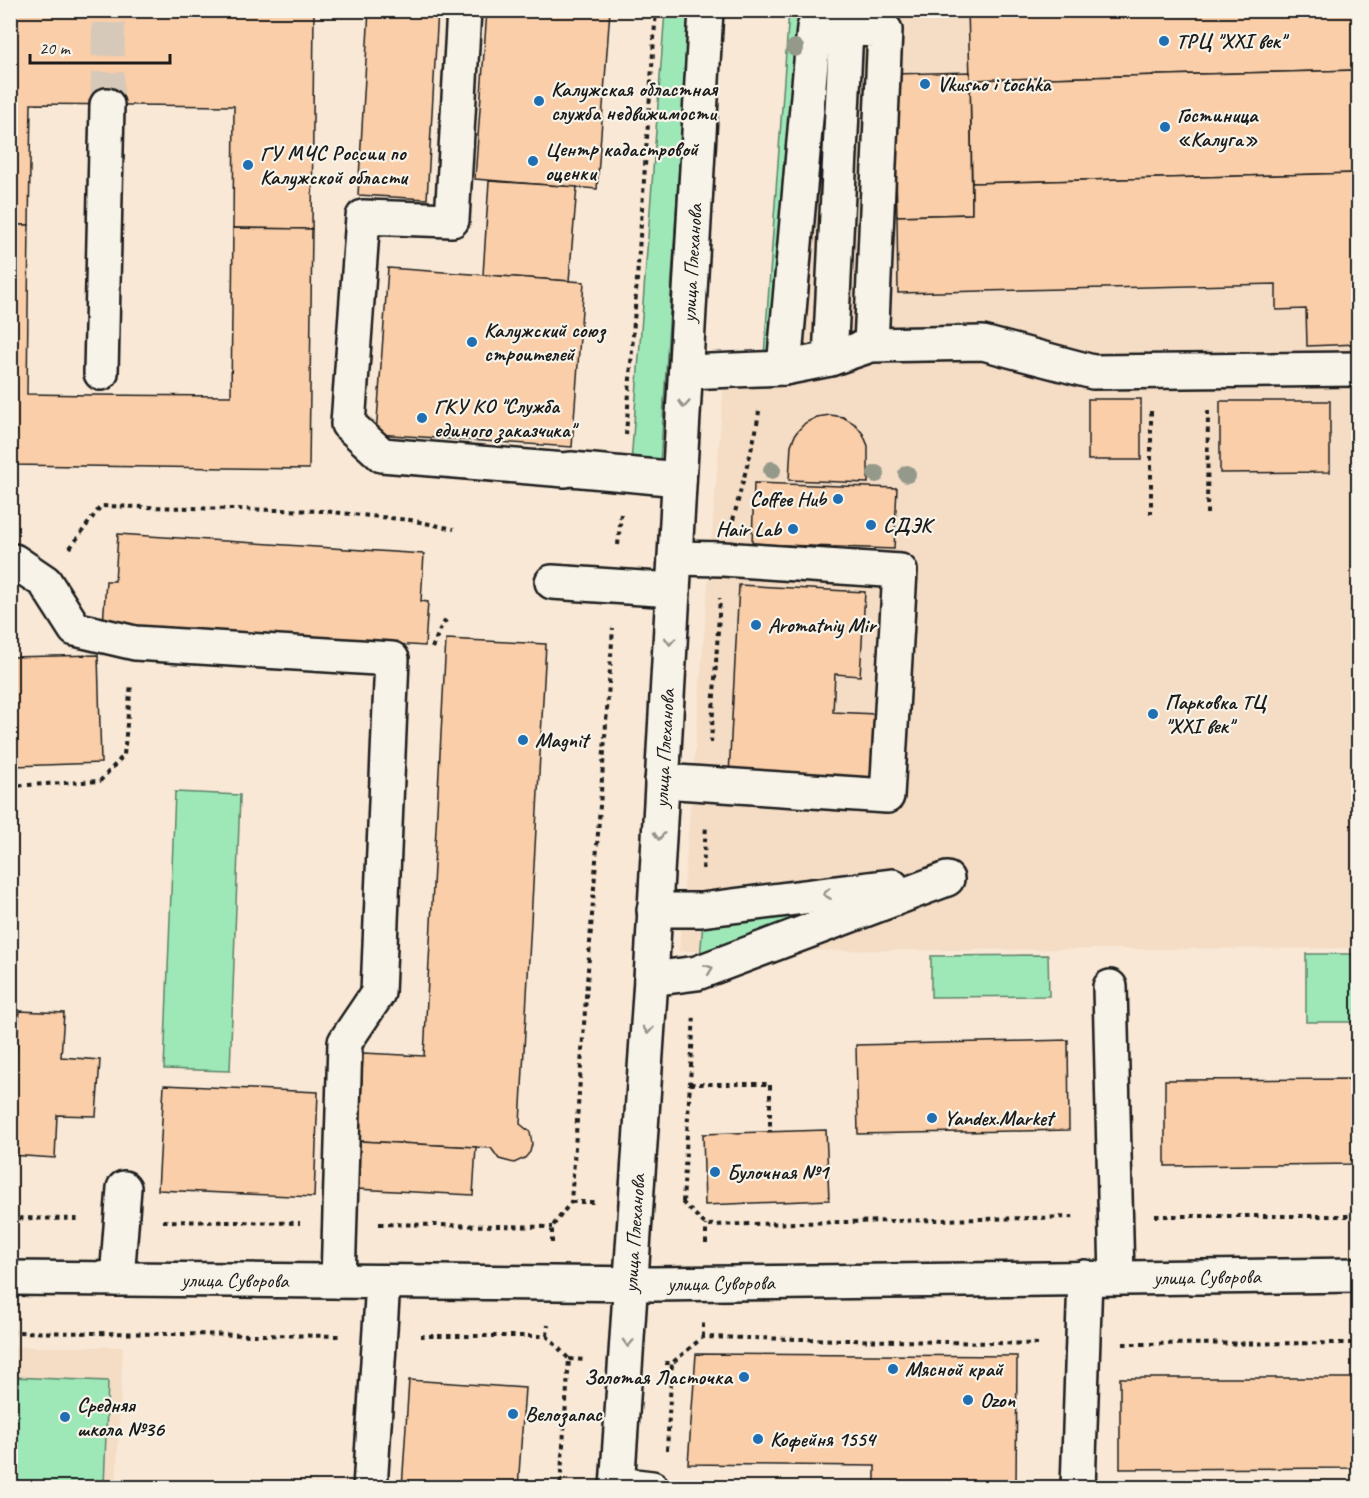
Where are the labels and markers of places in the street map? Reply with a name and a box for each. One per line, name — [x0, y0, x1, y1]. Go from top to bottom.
place label: ТРЦ "XXI век" — [1176, 28, 1290, 54]
marker: ТРЦ "XXI век" — [1157, 34, 1171, 48]
place label: Vkusno i tochka — [937, 71, 1052, 97]
place label: Калужская областная служба недвижимости — [551, 76, 719, 126]
marker: Vkusno i tochka — [918, 77, 932, 91]
marker: Калужская областная служба недвижимости — [532, 94, 546, 108]
place label: Гостиница «Калуга» — [1177, 102, 1259, 153]
marker: Гостиница «Калуга» — [1158, 120, 1172, 134]
place label: Центр кадастровой оценки — [545, 136, 700, 186]
place label: ГУ МЧС России по Калужской области — [260, 140, 409, 191]
marker: Центр кадастровой оценки — [526, 154, 540, 168]
marker: ГУ МЧС России по Калужской области — [241, 158, 255, 172]
place label: Калужский союз строителей — [484, 317, 607, 367]
marker: Калужский союз строителей — [465, 335, 479, 349]
place label: ГКУ КО "Служба единого заказчика" — [434, 393, 580, 444]
marker: ГКУ КО "Служба единого заказчика" — [415, 411, 429, 425]
place label: Coffee Hub — [750, 486, 828, 512]
marker: Coffee Hub — [831, 492, 845, 506]
place label: СДЭК — [883, 512, 936, 538]
place label: Hair Lab — [716, 516, 783, 542]
marker: СДЭК — [864, 518, 878, 532]
marker: Hair Lab — [786, 522, 800, 536]
place label: Aromatniy Mir — [768, 612, 878, 639]
marker: Aromatniy Mir — [749, 618, 763, 632]
place label: Парковка ТЦ "XXI век" — [1165, 689, 1268, 739]
marker: Парковка ТЦ "XXI век" — [1146, 707, 1160, 721]
place label: Magnit — [535, 727, 591, 753]
marker: Magnit — [516, 733, 530, 747]
place label: Yandex.Market — [944, 1105, 1056, 1131]
marker: Yandex.Market — [925, 1111, 939, 1125]
place label: Булочная №1 — [727, 1159, 831, 1185]
marker: Булочная №1 — [708, 1165, 722, 1179]
place label: Мясной край — [905, 1356, 1005, 1382]
marker: Мясной край — [886, 1362, 900, 1376]
place label: Золотая Ласточка — [584, 1364, 734, 1390]
marker: Золотая Ласточка — [737, 1370, 751, 1384]
place label: Ozon — [980, 1387, 1015, 1413]
place label: Средняя школа №36 — [77, 1392, 166, 1442]
marker: Ozon — [961, 1393, 975, 1407]
place label: Велозапас — [525, 1401, 603, 1428]
marker: Велозапас — [506, 1407, 520, 1421]
marker: Средняя школа №36 — [58, 1410, 72, 1424]
place label: Кофейня 1554 — [770, 1426, 878, 1452]
marker: Кофейня 1554 — [751, 1432, 765, 1446]

